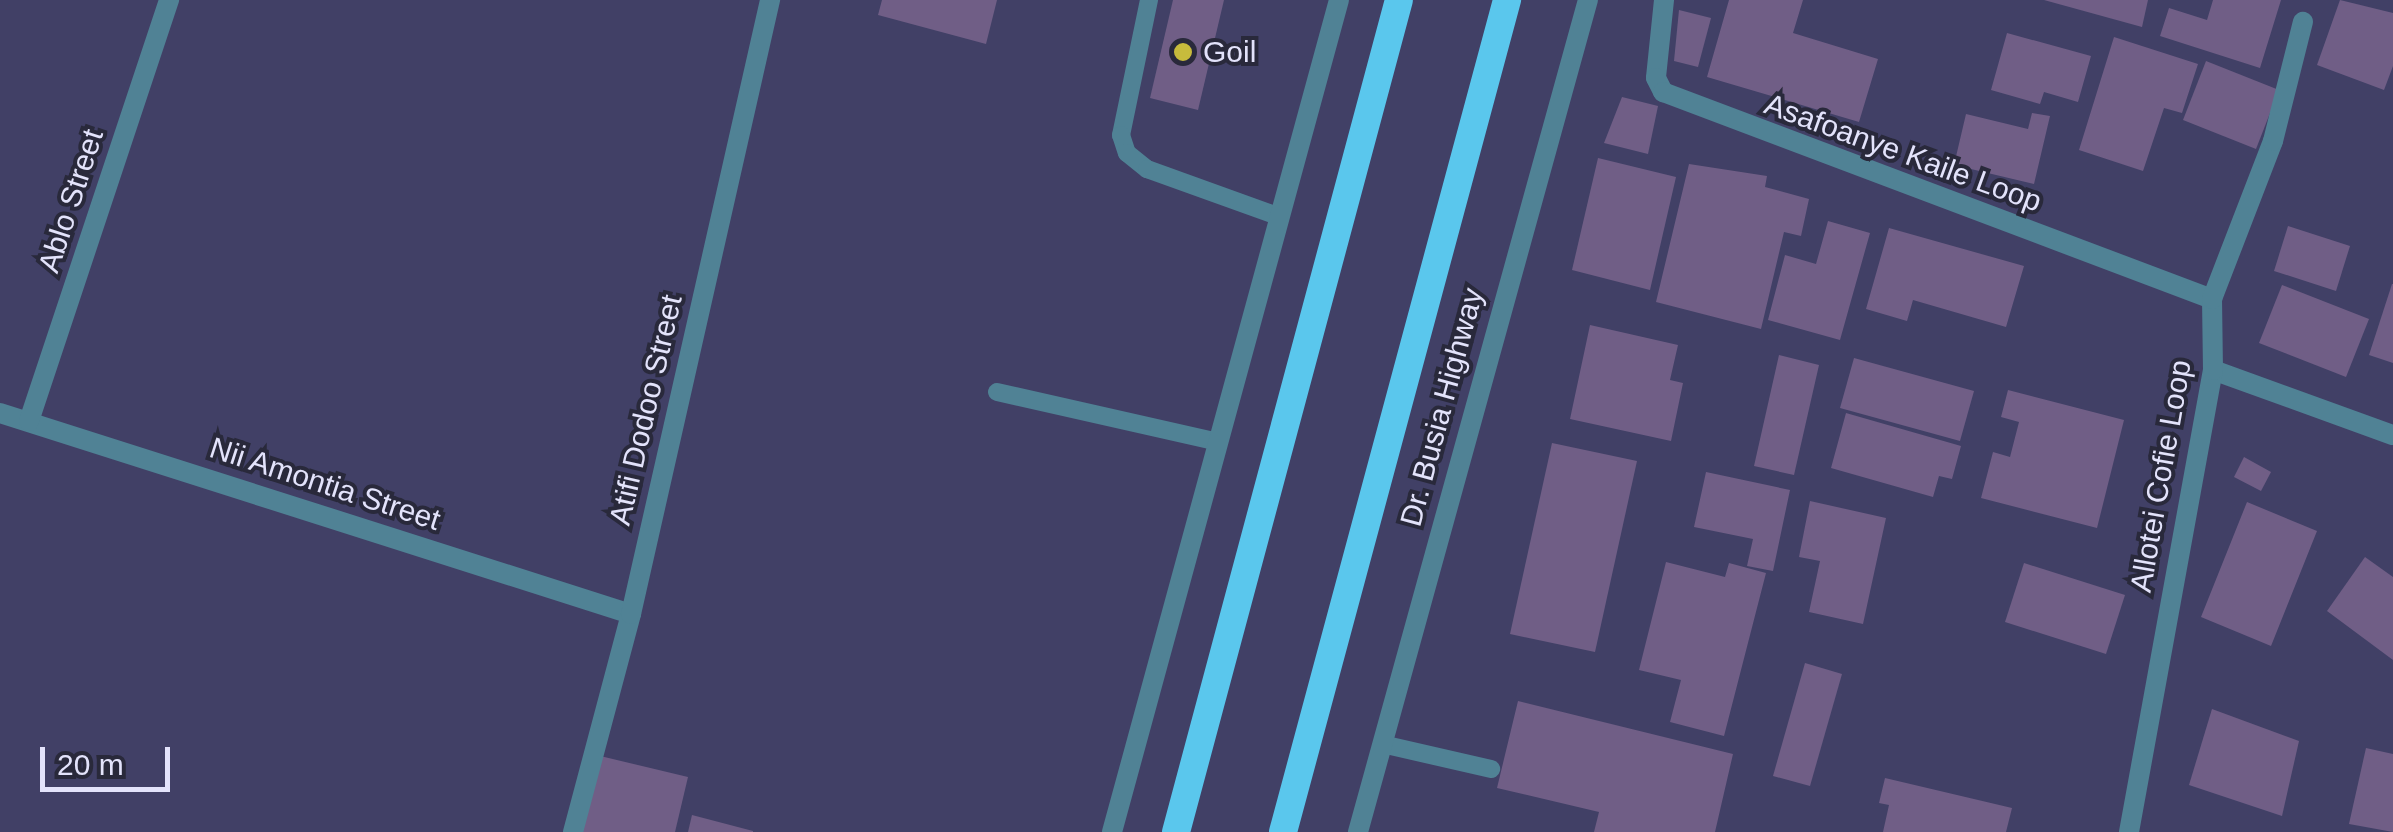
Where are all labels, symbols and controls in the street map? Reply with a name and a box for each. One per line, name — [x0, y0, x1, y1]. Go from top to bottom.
place label: Goil — [1203, 34, 1256, 70]
marker: Goil — [1172, 41, 1194, 63]
street label: Asafoanye Kaile Loop — [1760, 86, 2046, 220]
street label: Ablo Street — [31, 125, 111, 277]
street label: Dr. Busia Highway — [1393, 284, 1491, 530]
street label: Atifi Dodoo Street — [602, 291, 690, 529]
street label: Allotei Cofie Loop — [2123, 357, 2199, 595]
street label: Nii Amontia Street — [204, 430, 446, 538]
scale bar — [45, 727, 175, 789]
text: 20 m — [57, 748, 124, 781]

